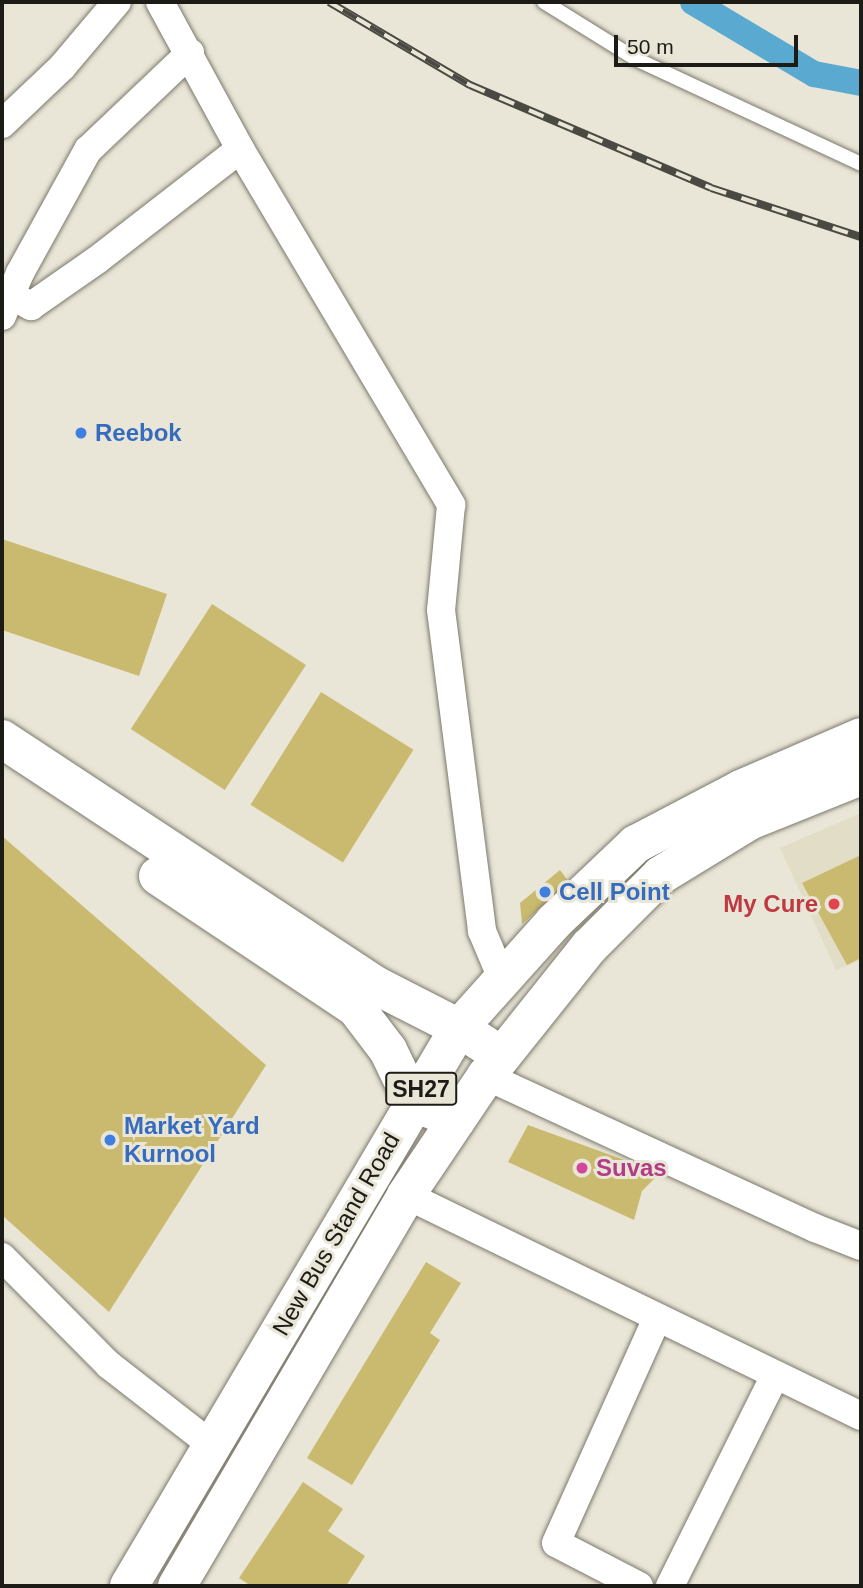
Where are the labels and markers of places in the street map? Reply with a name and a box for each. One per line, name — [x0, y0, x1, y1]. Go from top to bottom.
place label: Reebok — [95, 419, 182, 447]
marker: Reebok — [73, 425, 89, 441]
place label: Cell Point — [559, 878, 670, 906]
marker: Cell Point — [537, 884, 553, 900]
place label: My Cure — [723, 890, 818, 918]
marker: My Cure — [824, 894, 844, 914]
place label: Market Yard Kurnool — [124, 1112, 260, 1168]
marker: Market Yard Kurnool — [102, 1132, 118, 1148]
place label: Suvas — [596, 1154, 667, 1182]
marker: Suvas — [574, 1160, 590, 1176]

